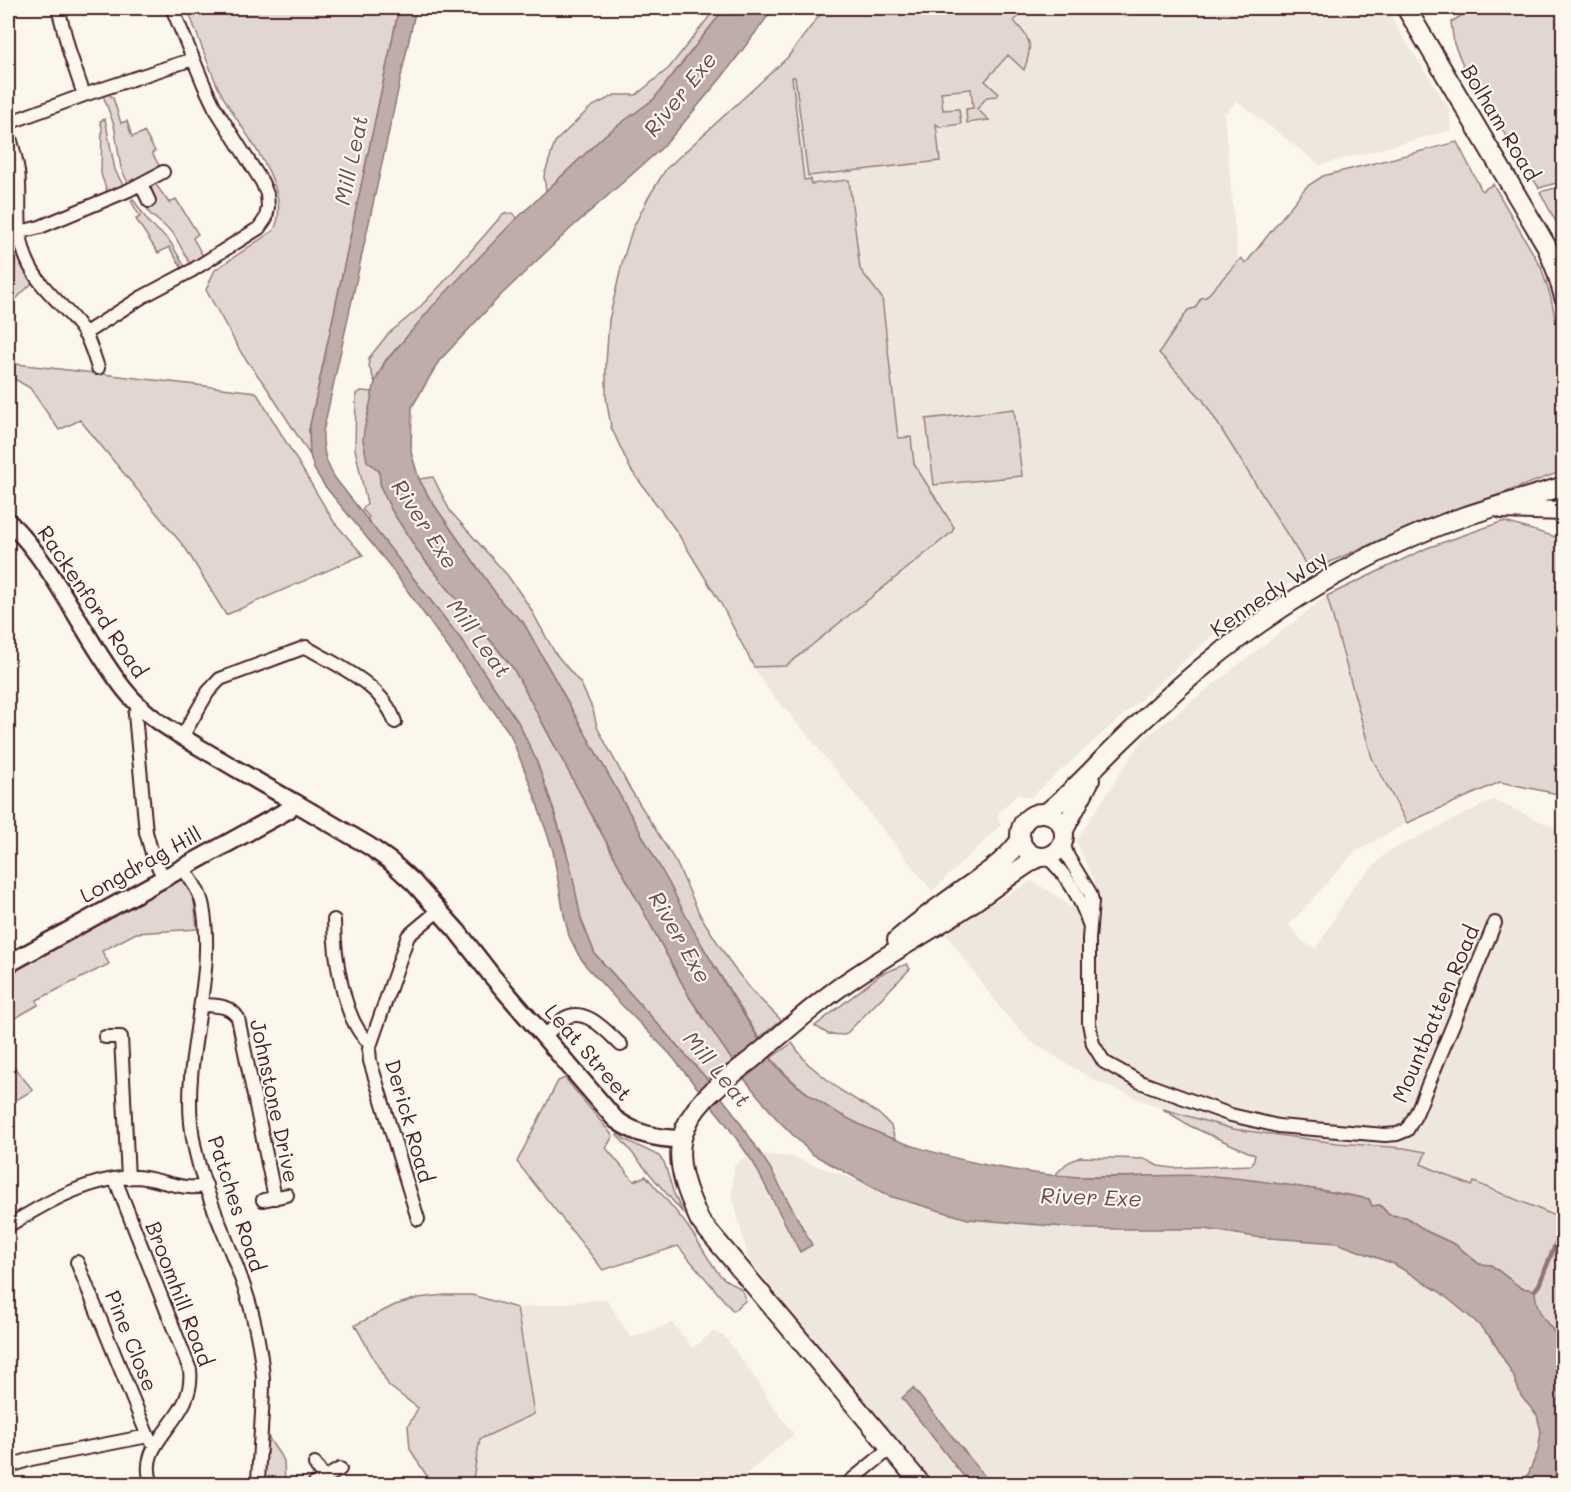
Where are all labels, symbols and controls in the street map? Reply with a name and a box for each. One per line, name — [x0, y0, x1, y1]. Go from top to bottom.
water label: River Exe — [636, 45, 723, 142]
street label: Bolham Road — [1456, 59, 1547, 186]
water label: Mill Leat — [327, 112, 374, 207]
water label: River Exe — [386, 473, 465, 574]
street label: Rackenford Road — [32, 520, 154, 683]
street label: Kennedy Way — [1204, 544, 1332, 642]
water label: Mill Leat — [441, 592, 518, 683]
street label: Longdrag Hill — [75, 819, 206, 908]
water label: River Exe — [642, 886, 718, 988]
street label: Mountbatten Road — [1385, 921, 1484, 1106]
street label: Leat Street — [540, 998, 639, 1106]
street label: Johnstone Drive — [245, 1017, 306, 1185]
water label: Mill Leat — [677, 1025, 758, 1113]
street label: Derick Road — [380, 1056, 441, 1185]
street label: Patches Road — [203, 1132, 272, 1275]
water label: River Exe — [1040, 1180, 1142, 1213]
street label: Broomhill Road — [140, 1217, 220, 1370]
street label: Pine Close — [100, 1286, 165, 1395]

